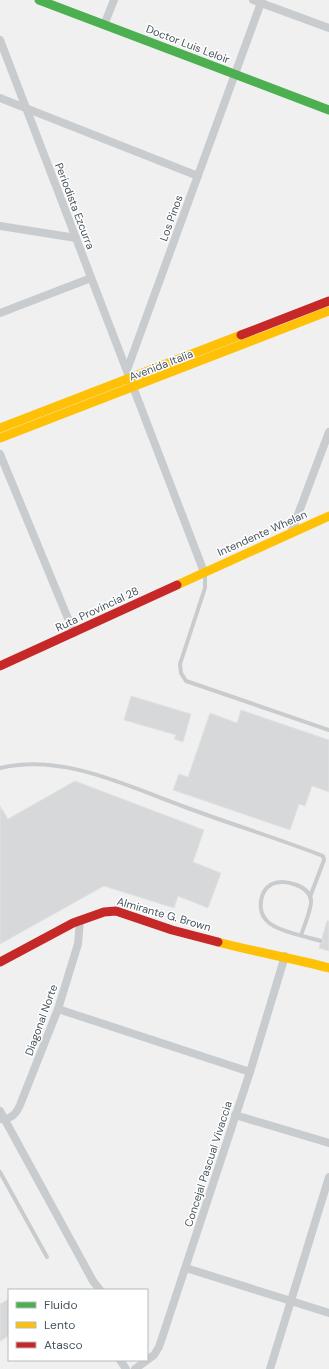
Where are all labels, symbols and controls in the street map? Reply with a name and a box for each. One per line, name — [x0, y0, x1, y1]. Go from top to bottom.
street label: Doctor Luis Leloir — [144, 22, 232, 66]
street label: Periodista Ezcurra — [52, 161, 98, 251]
street label: Los Pinos — [156, 193, 186, 243]
street label: Avenida Italia — [127, 346, 195, 384]
street label: Intendente Whelan — [215, 507, 309, 559]
street label: Ruta Provincial 28 — [53, 584, 141, 634]
street label: Almirante G. Brown — [116, 894, 212, 934]
street label: Diagonal Norte — [22, 982, 60, 1058]
street label: Concejal Pascual Vivaccia — [181, 1099, 235, 1229]
legend — [8, 1289, 148, 1361]
text: Fluido — [44, 1297, 78, 1313]
text: Lento — [44, 1317, 75, 1333]
text: Atasco — [44, 1337, 83, 1353]

